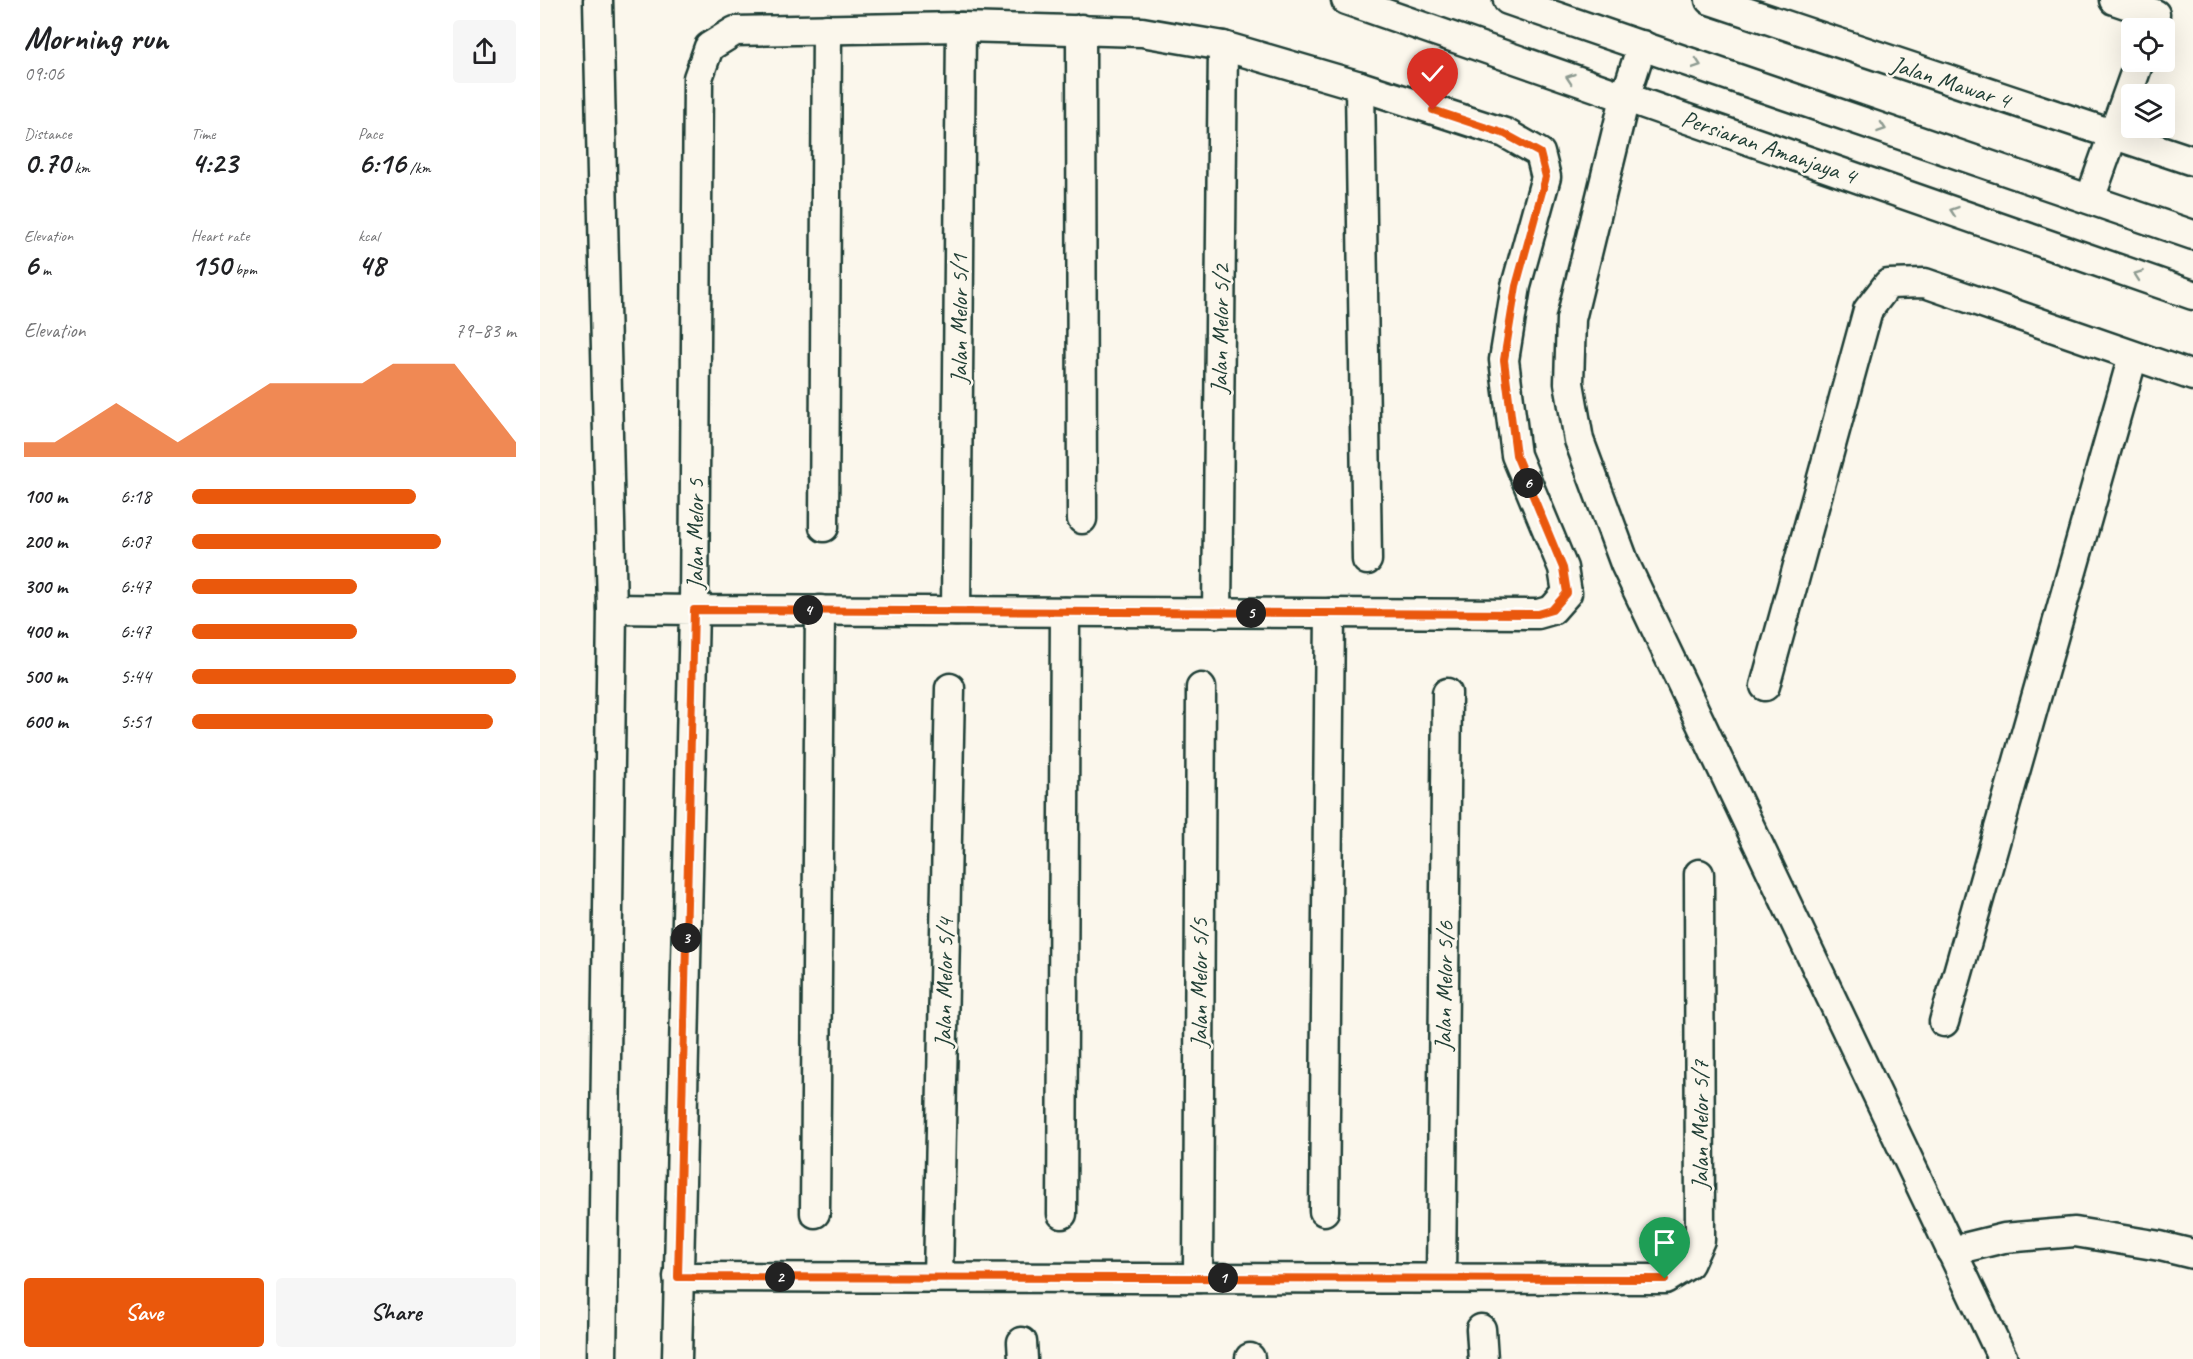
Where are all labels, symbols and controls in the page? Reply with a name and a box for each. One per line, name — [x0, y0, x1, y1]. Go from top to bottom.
text: Morning run — [24, 17, 168, 59]
map controls — [2121, 18, 2175, 138]
button: locate — [2121, 18, 2175, 72]
button: share — [453, 20, 516, 83]
pin — [1407, 48, 1458, 110]
street label: Jalan Mawar 4 — [1887, 48, 2016, 116]
icon: check — [1416, 57, 1449, 90]
one-way arrow — [1691, 57, 1702, 70]
text: 09:06 — [24, 61, 64, 86]
one-way arrow — [1565, 73, 1576, 86]
button: layers — [2121, 84, 2175, 138]
street label: Persiaran Amanjaya 4 — [1678, 103, 1862, 192]
one-way arrow — [1876, 120, 1887, 133]
text: Distance — [24, 124, 72, 144]
text: Time — [191, 124, 215, 144]
text: Pace — [358, 124, 383, 144]
text: 0.70 — [24, 144, 70, 182]
text: 4:23 — [191, 144, 237, 182]
text: 6:16 — [358, 144, 406, 182]
text: km — [70, 158, 90, 178]
text: /km — [406, 158, 431, 178]
one-way arrow — [1949, 205, 1960, 218]
text: Elevation — [24, 226, 73, 246]
text: Heart rate — [191, 226, 249, 246]
text: kcal — [358, 226, 379, 246]
text: 6 — [24, 246, 38, 284]
text: 150 — [191, 246, 231, 284]
text: 48 — [358, 246, 385, 284]
street label: Jalan Melor 5/1 — [944, 253, 974, 385]
text: m — [38, 260, 51, 280]
text: bpm — [231, 260, 257, 280]
street label: Jalan Melor 5/2 — [1204, 262, 1236, 395]
one-way arrow — [2133, 269, 2144, 282]
text: Elevation — [24, 318, 86, 343]
text: 79–83 m — [455, 318, 516, 343]
pin: 6 — [1513, 468, 1543, 498]
text: 6 — [1524, 473, 1532, 493]
street label: Jalan Melor 5 — [680, 477, 710, 590]
text: 100 m — [24, 484, 67, 509]
text: 6:18 — [120, 484, 151, 509]
text: 200 m — [24, 529, 67, 554]
text: 6:07 — [120, 529, 151, 554]
text: 300 m — [24, 574, 67, 599]
text: 6:47 — [120, 574, 151, 599]
pin: 4 — [793, 595, 823, 625]
pin: 5 — [1236, 598, 1266, 628]
text: 4 — [804, 600, 812, 620]
text: 5 — [1248, 603, 1254, 623]
text: 400 m — [24, 619, 67, 644]
text: 6:47 — [120, 619, 151, 644]
text: 500 m — [24, 664, 67, 689]
text: 5:44 — [120, 664, 151, 689]
text: 600 m — [24, 709, 68, 734]
text: 5:51 — [120, 709, 151, 734]
street label: Jalan Melor 5/4 — [928, 916, 960, 1049]
street label: Jalan Melor 5/5 — [1184, 917, 1214, 1049]
street label: Jalan Melor 5/6 — [1428, 920, 1460, 1052]
pin: 3 — [671, 923, 701, 953]
text: 3 — [682, 928, 690, 948]
street label: Jalan Melor 5/7 — [1685, 1059, 1715, 1191]
pin — [1639, 1217, 1690, 1279]
icon: arrive — [1648, 1226, 1681, 1259]
pin: 2 — [765, 1262, 795, 1292]
pin: 1 — [1208, 1263, 1238, 1293]
text: 2 — [776, 1267, 784, 1287]
text: 1 — [1219, 1268, 1227, 1288]
button: Save — [24, 1278, 264, 1347]
button: Share — [276, 1278, 516, 1347]

